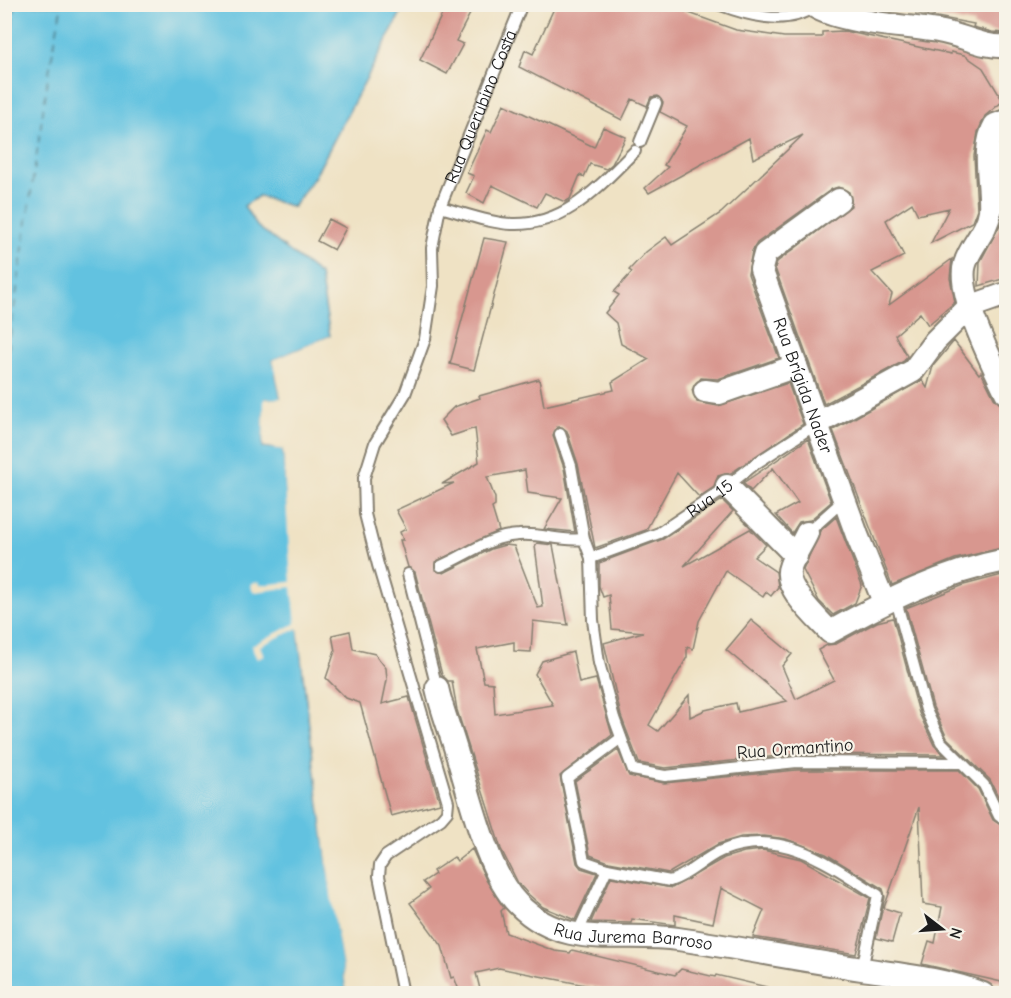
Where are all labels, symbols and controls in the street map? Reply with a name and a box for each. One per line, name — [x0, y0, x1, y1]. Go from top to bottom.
street label: Rua Querubino Costa — [440, 27, 521, 186]
street label: Rua Brígida Nader — [769, 315, 837, 457]
street label: Rua 15 — [683, 475, 737, 522]
street label: Rua Ormantino — [736, 734, 854, 764]
north arrow — [912, 899, 972, 959]
street label: Rua Jurema Barroso — [551, 918, 714, 955]
text: N — [945, 925, 966, 941]

